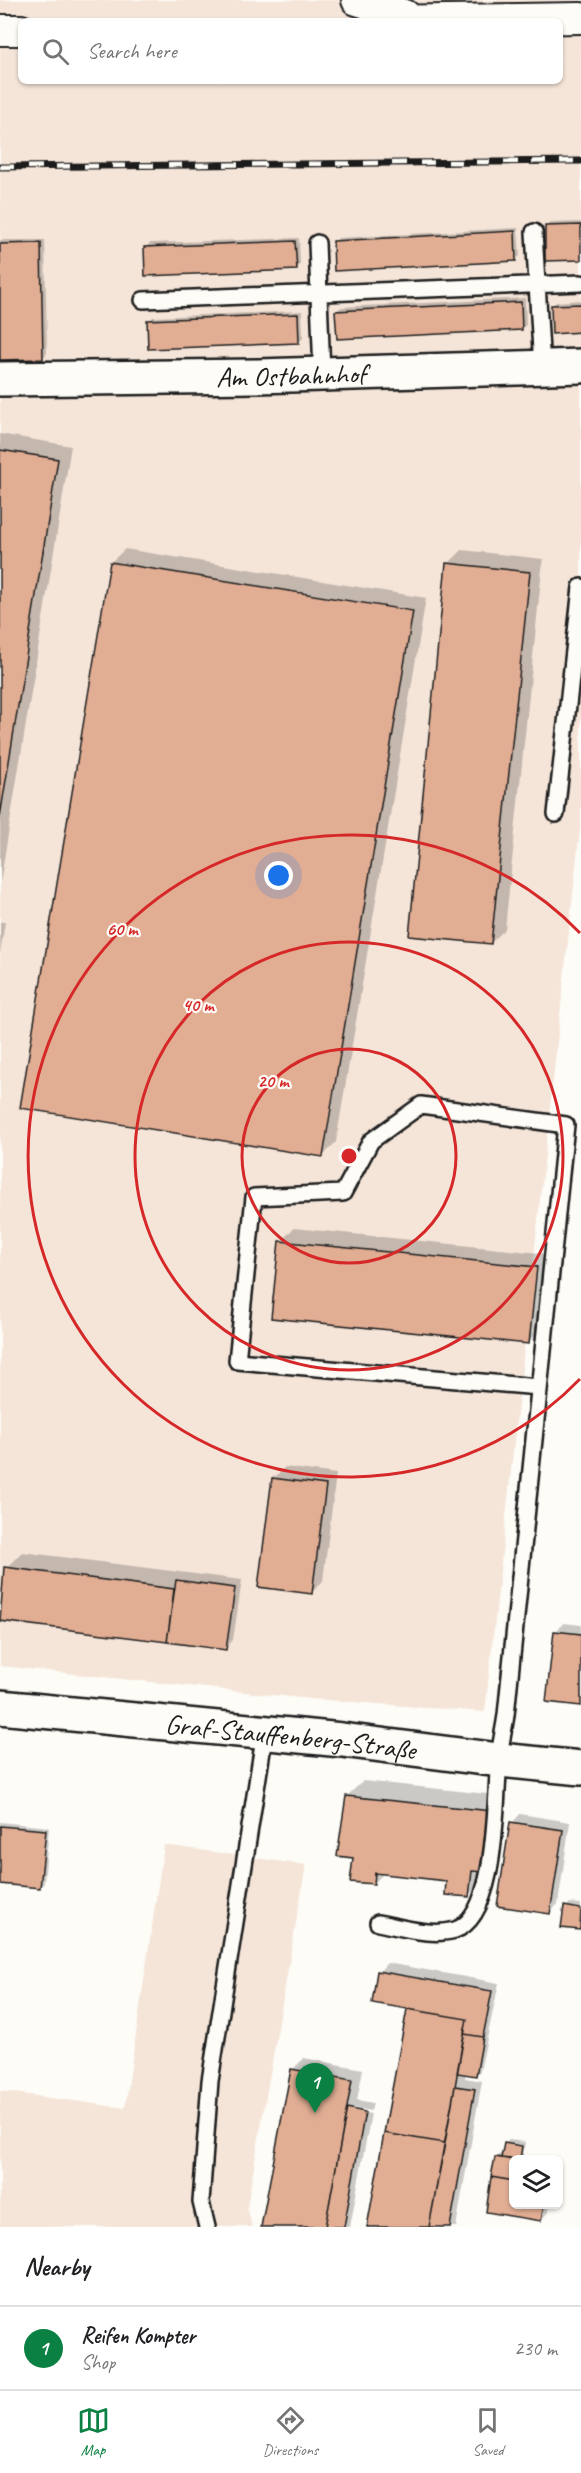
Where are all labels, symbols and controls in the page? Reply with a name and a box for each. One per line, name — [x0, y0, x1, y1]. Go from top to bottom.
search box — [18, 18, 563, 84]
icon: search — [39, 35, 72, 68]
text: Search here — [87, 37, 177, 65]
street label: Am Ostbahnhof — [216, 355, 372, 394]
your location — [264, 861, 293, 890]
text: 60 m — [106, 918, 139, 940]
text: 40 m — [183, 994, 215, 1016]
text: 20 m — [258, 1070, 290, 1092]
centre of rings — [339, 1146, 359, 1166]
street label: Graf-Stauffenberg-Straße — [164, 1706, 420, 1767]
pin: 1 — [296, 2064, 334, 2113]
map controls — [509, 2155, 563, 2209]
button: layers — [509, 2155, 563, 2209]
text: Nearby — [24, 2250, 89, 2283]
text: Reifen Kompter — [81, 2322, 195, 2350]
text: 1 — [39, 2336, 48, 2361]
text: 230 m — [514, 2336, 557, 2361]
text: Shop — [81, 2350, 115, 2375]
tab: Map — [77, 2404, 110, 2460]
tab: Directions — [263, 2404, 318, 2460]
tab: Saved — [471, 2404, 504, 2460]

